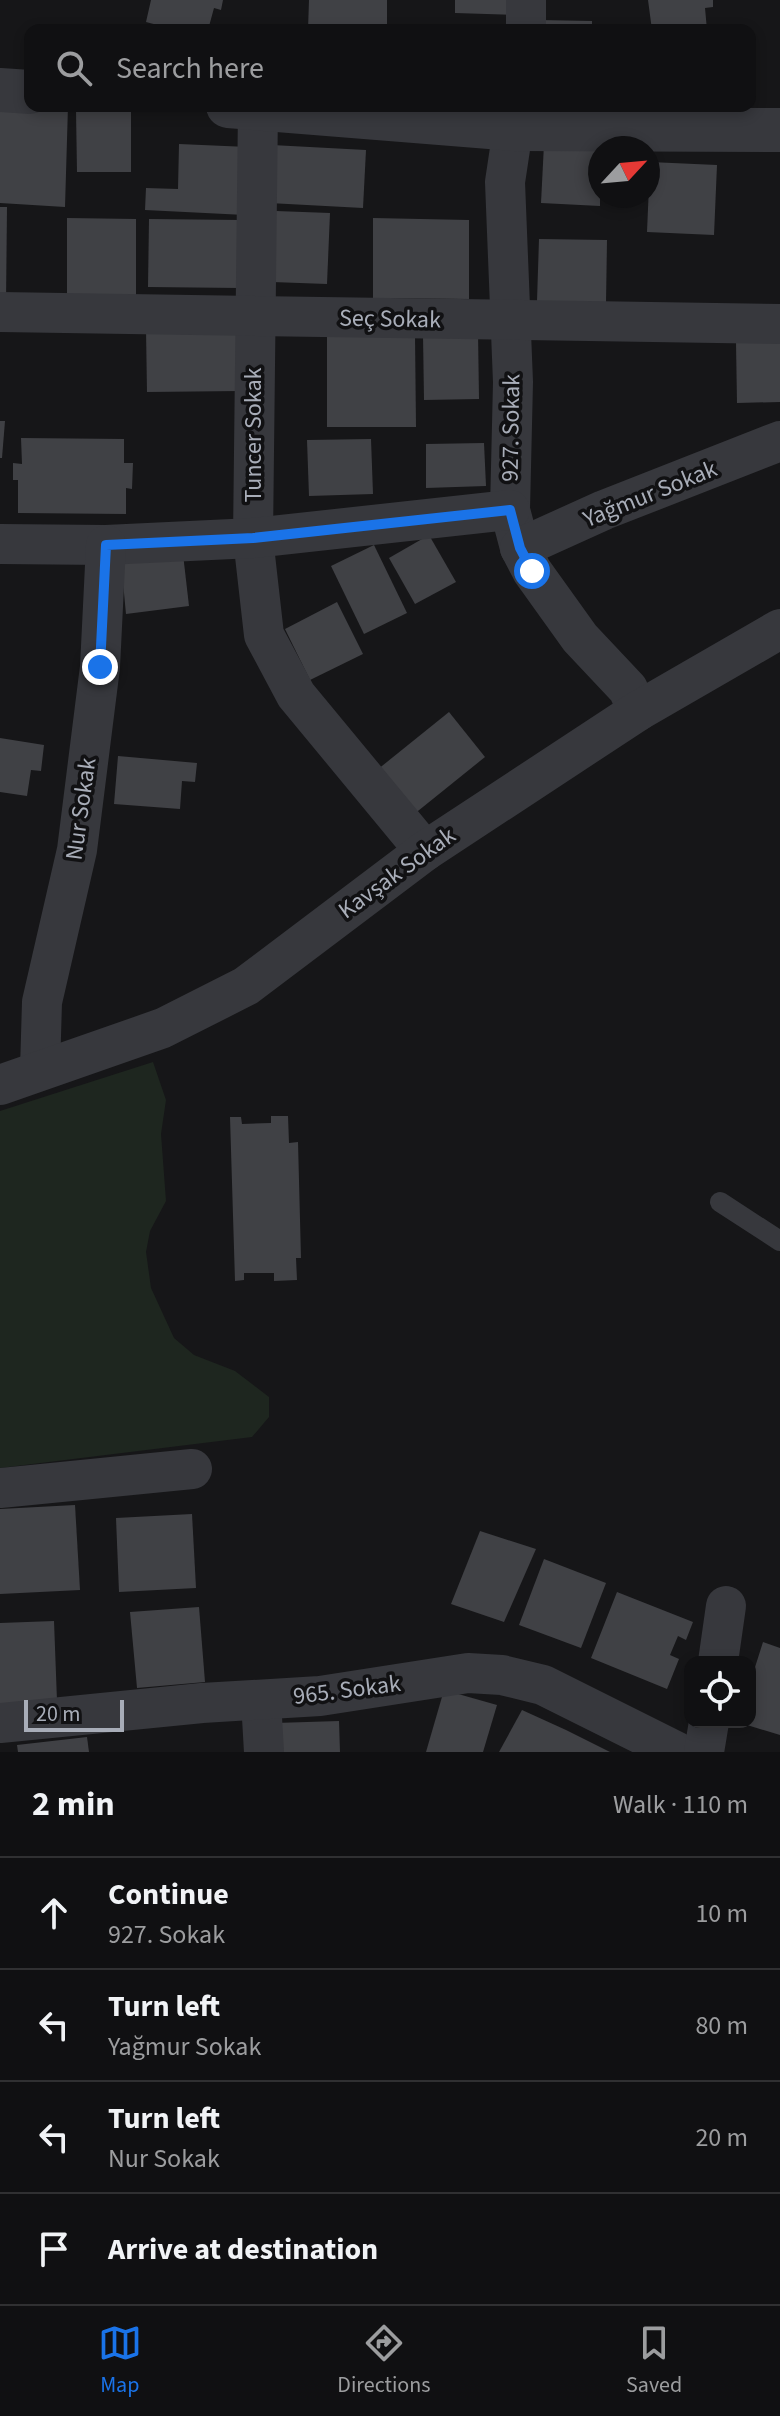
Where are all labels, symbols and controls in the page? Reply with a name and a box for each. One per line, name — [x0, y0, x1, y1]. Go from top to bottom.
search box — [24, 24, 756, 112]
icon: search — [52, 46, 96, 90]
text: Search here — [116, 47, 264, 90]
north arrow — [588, 136, 660, 208]
street label: Seç Sokak — [339, 301, 441, 337]
street label: Tuncer Sokak — [236, 367, 271, 502]
street label: 927. Sokak — [493, 374, 529, 482]
street label: Yağmur Sokak — [577, 451, 722, 537]
route start — [514, 553, 550, 589]
route end — [82, 649, 118, 685]
street label: Nur Sokak — [56, 755, 106, 863]
street label: Kavşak Sokak — [331, 818, 463, 928]
map controls — [684, 1656, 756, 1728]
button: locate — [684, 1656, 756, 1728]
street label: 965. Sokak — [291, 1666, 403, 1714]
scale bar — [24, 1696, 124, 1732]
text: 20 m — [36, 1698, 81, 1730]
text: 2 min — [32, 1780, 115, 1829]
text: Walk · 110 m — [613, 1786, 748, 1823]
text: Continue — [108, 1873, 229, 1916]
icon: ahead — [32, 1891, 76, 1935]
text: 10 m — [695, 1895, 748, 1932]
text: 927. Sokak — [108, 1916, 225, 1953]
text: Turn left — [108, 1985, 220, 2028]
icon: left — [32, 2003, 76, 2047]
text: 80 m — [695, 2007, 748, 2044]
text: Yağmur Sokak — [108, 2028, 261, 2065]
text: Turn left — [108, 2097, 220, 2140]
icon: left — [32, 2115, 76, 2159]
text: 20 m — [695, 2119, 748, 2156]
text: Nur Sokak — [108, 2140, 220, 2177]
icon: arrive — [32, 2227, 76, 2271]
text: Arrive at destination — [108, 2228, 378, 2271]
tab: Map — [98, 2321, 142, 2401]
tab: Directions — [337, 2321, 430, 2401]
tab: Saved — [626, 2321, 682, 2401]

